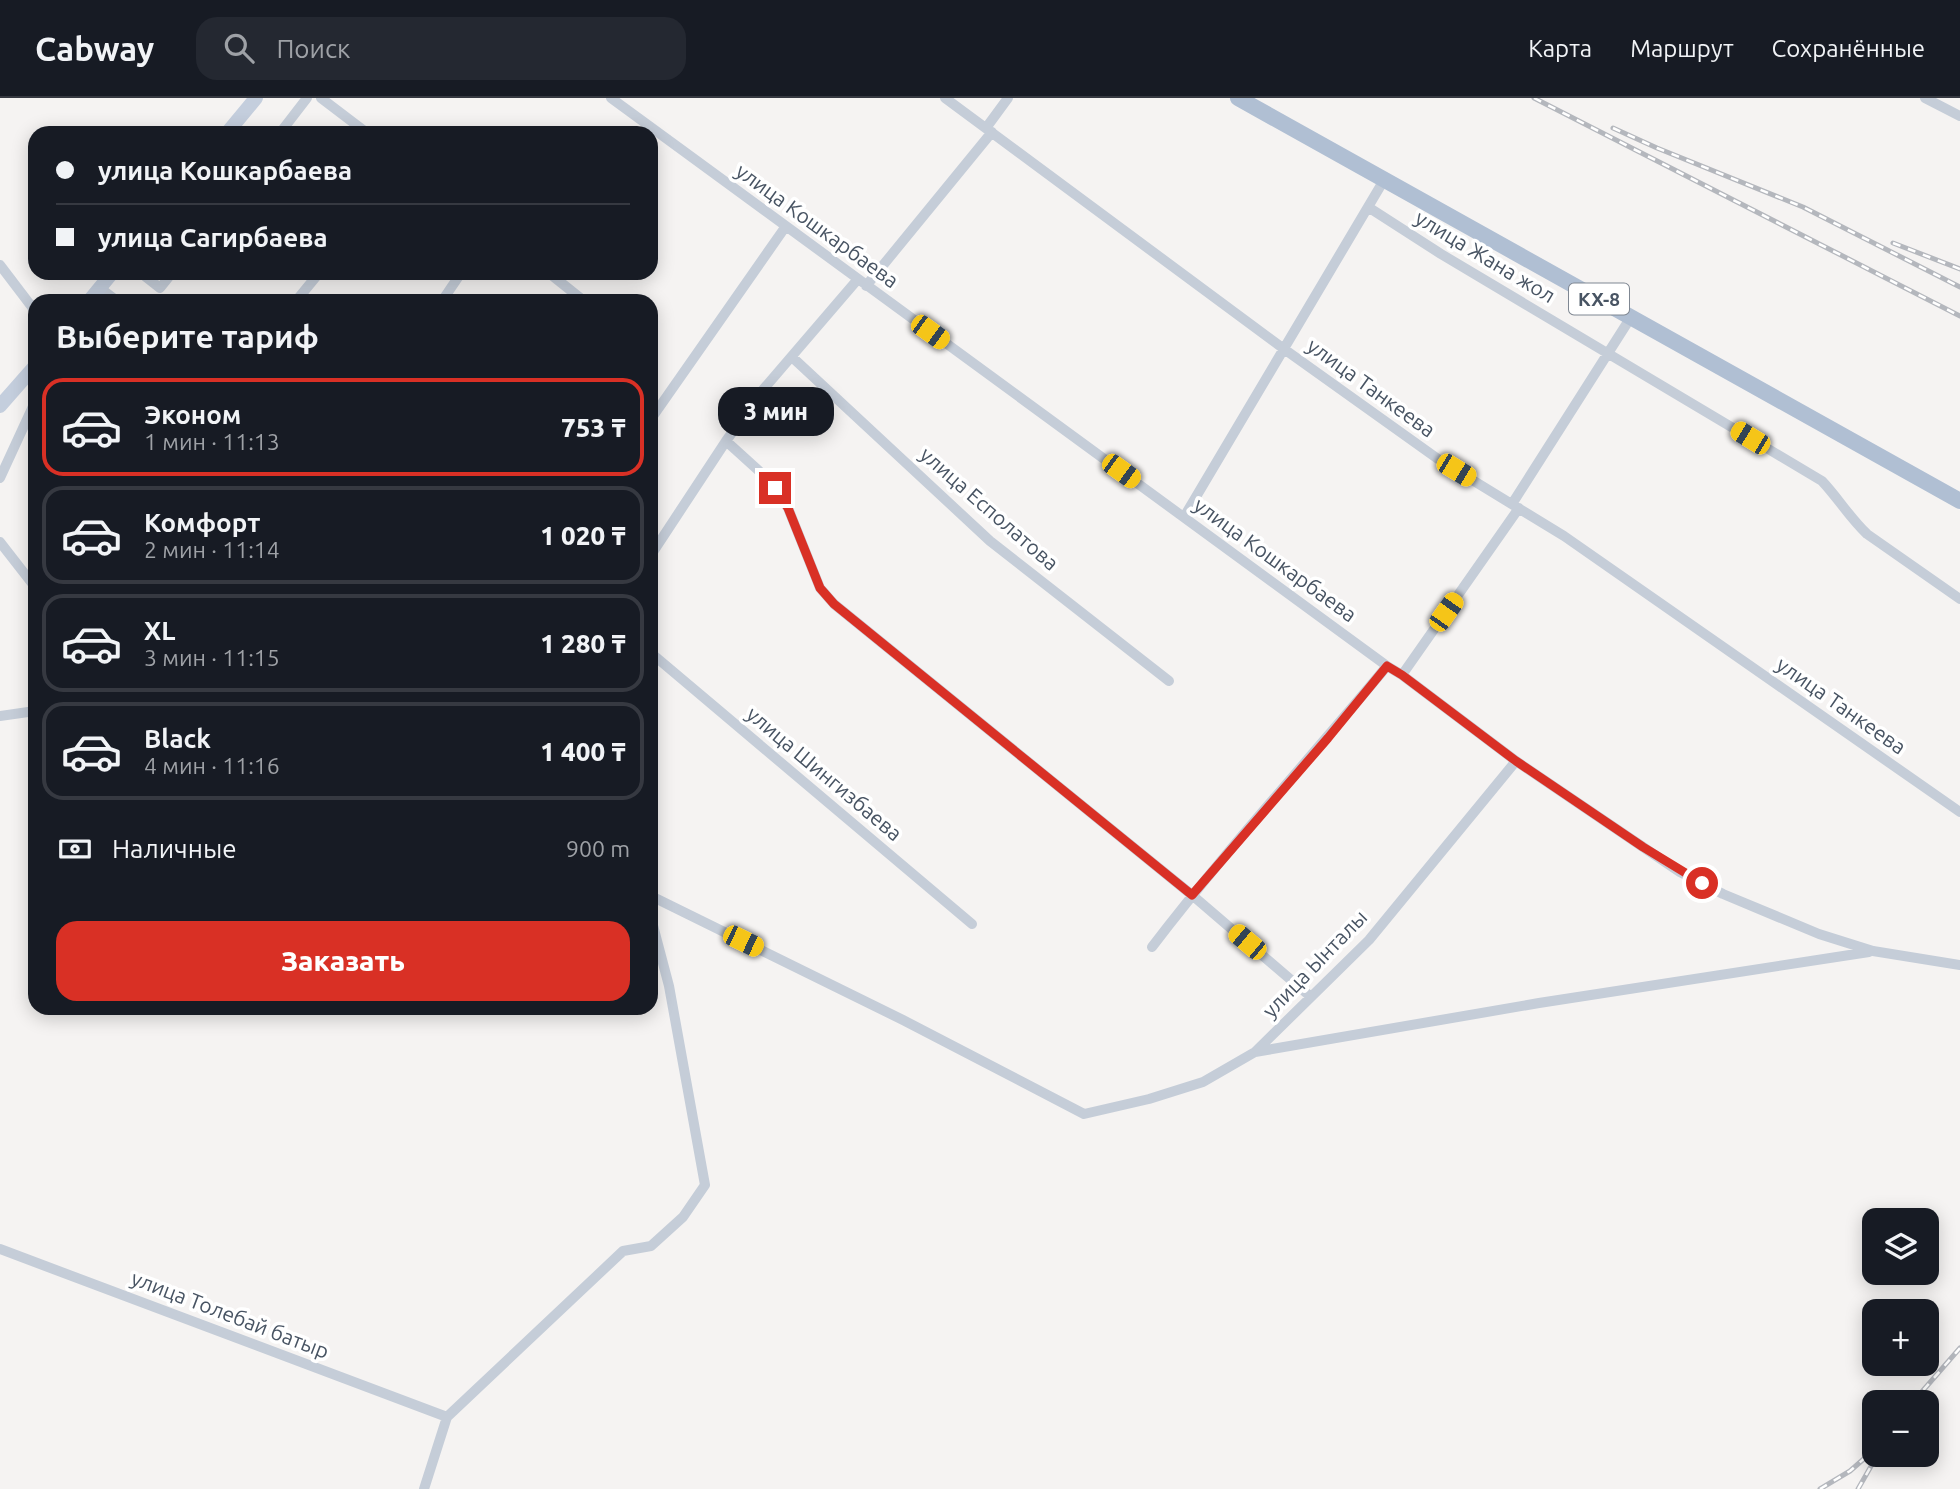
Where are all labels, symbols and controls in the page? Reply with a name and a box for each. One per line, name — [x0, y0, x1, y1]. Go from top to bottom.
search box — [196, 17, 686, 80]
icon: search — [220, 29, 258, 67]
text: Cabway — [35, 30, 154, 67]
text: Поиск — [276, 34, 350, 63]
text: Карта — [1528, 35, 1592, 62]
text: Маршрут — [1630, 35, 1734, 62]
text: Сохранённые — [1772, 35, 1925, 62]
text: улица Кошкарбаева — [98, 156, 352, 185]
street label: улица Кошкарбаева — [732, 158, 904, 292]
street label: улица Жана жол — [1411, 205, 1560, 307]
text: улица Сагирбаева — [98, 223, 328, 252]
road number: КХ-8 — [1569, 284, 1629, 314]
car — [907, 311, 954, 353]
text: Выберите тариф — [56, 318, 319, 354]
street label: улица Танкеева — [1303, 333, 1440, 442]
callout: 3 мин — [717, 386, 833, 436]
icon: car — [60, 396, 123, 459]
text: 3 мин — [744, 399, 808, 424]
text: Эконом — [144, 400, 241, 429]
text: 753 ₸ — [561, 413, 626, 442]
car — [1727, 418, 1774, 458]
text: 1 мин · 11:13 — [144, 429, 280, 454]
street label: улица Есполатова — [916, 442, 1064, 575]
car — [1098, 450, 1145, 492]
car — [1433, 450, 1480, 490]
route end — [759, 472, 791, 504]
street label: улица Кошкарбаева — [1190, 492, 1362, 626]
icon: car — [60, 504, 123, 567]
text: Комфорт — [144, 508, 260, 537]
text: 1 020 ₸ — [540, 521, 626, 550]
text: 2 мин · 11:14 — [144, 537, 280, 562]
car — [1426, 589, 1467, 635]
icon: car — [60, 612, 123, 675]
text: XL — [144, 616, 175, 645]
text: 1 280 ₸ — [540, 629, 626, 658]
text: 3 мин · 11:15 — [144, 645, 280, 670]
street label: улица Танкеева — [1772, 652, 1911, 759]
street label: улица Шингизбаева — [742, 701, 907, 845]
icon: car — [60, 720, 123, 783]
text: Black — [144, 724, 211, 753]
text: 1 400 ₸ — [540, 737, 626, 766]
text: 4 мин · 11:16 — [144, 753, 280, 778]
icon: cash — [56, 830, 94, 868]
text: Наличные — [112, 834, 237, 863]
text: 900 m — [566, 836, 630, 861]
route start — [1686, 867, 1718, 899]
street label: улица Ынталы — [1257, 905, 1372, 1022]
car — [1225, 920, 1270, 964]
button: Заказать — [56, 921, 630, 1001]
car — [720, 922, 767, 960]
map controls — [1862, 1208, 1939, 1467]
button: layers — [1862, 1208, 1939, 1285]
street label: улица Толебай батыр — [128, 1265, 333, 1363]
button: + — [1862, 1299, 1939, 1376]
button: − — [1862, 1390, 1939, 1467]

